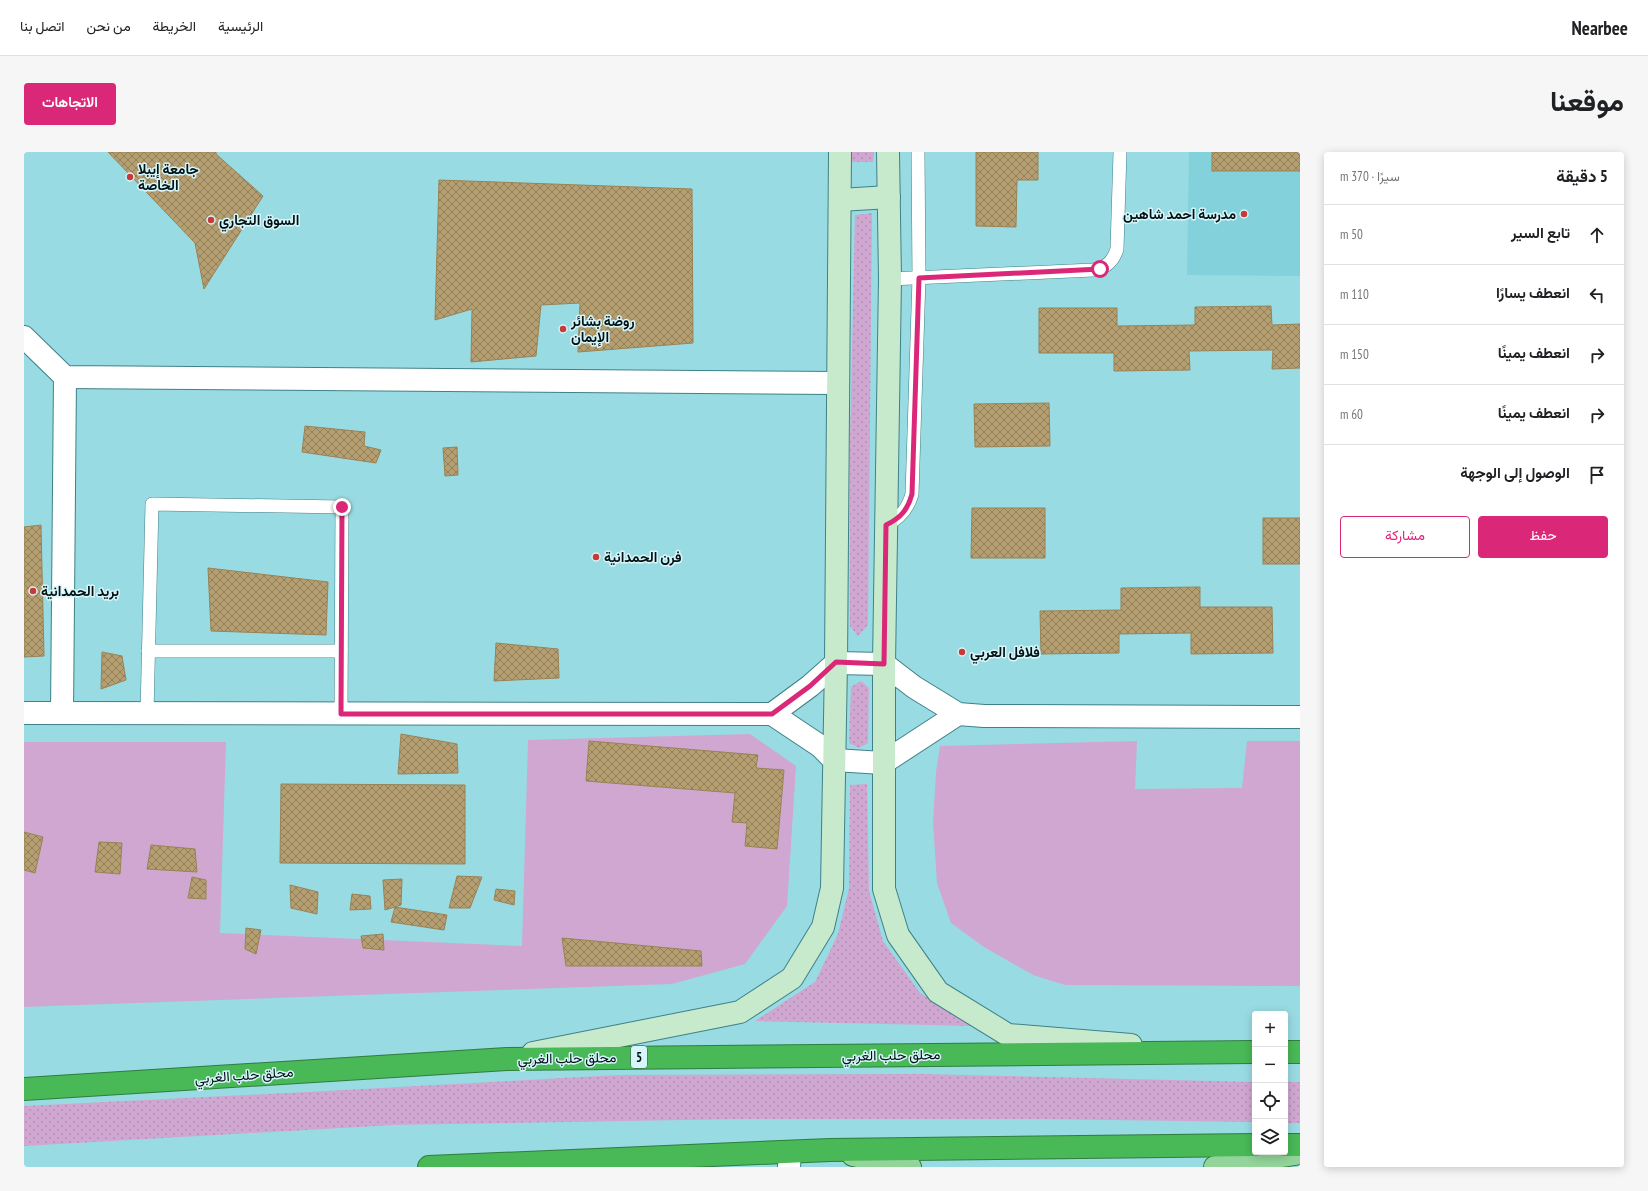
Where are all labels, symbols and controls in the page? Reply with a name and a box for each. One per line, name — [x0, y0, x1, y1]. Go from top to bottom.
text: Nearbee — [1572, 16, 1628, 40]
text: اتصل بنا — [20, 17, 64, 35]
text: من نحن — [86, 17, 131, 35]
text: الخريطة — [153, 17, 196, 35]
text: الرئيسية — [218, 17, 263, 35]
text: موقعنا — [1550, 82, 1624, 119]
button: الاتجاهات — [24, 83, 116, 125]
place label: جامعة إيبلا الخاصة — [138, 160, 199, 194]
text: 5 دقيقة — [1556, 165, 1608, 187]
text: سيرًا · 370 m — [1340, 168, 1400, 185]
marker: جامعة إيبلا الخاصة — [125, 172, 135, 182]
place label: مدرسة احمد شاهين — [1123, 205, 1236, 223]
marker: مدرسة احمد شاهين — [1239, 209, 1249, 219]
place label: السوق التجاري — [219, 211, 299, 232]
marker: السوق التجاري — [206, 215, 216, 225]
text: تابع السير — [1511, 223, 1570, 242]
icon: ahead — [1586, 224, 1608, 246]
text: 50 m — [1340, 226, 1363, 243]
route start — [1091, 260, 1109, 278]
text: انعطف يسارًا — [1496, 283, 1570, 302]
icon: left — [1586, 284, 1608, 306]
text: 110 m — [1340, 286, 1369, 303]
place label: روضة بشائر الإيمان — [570, 312, 634, 347]
marker: روضة بشائر الإيمان — [558, 324, 568, 334]
text: انعطف يمينًا — [1498, 343, 1570, 362]
icon: right — [1586, 344, 1608, 366]
text: 150 m — [1340, 346, 1369, 363]
text: انعطف يمينًا — [1498, 403, 1570, 422]
icon: right — [1586, 404, 1608, 426]
text: 60 m — [1340, 406, 1363, 423]
text: الوصول إلى الوجهة — [1460, 463, 1570, 482]
icon: arrive — [1586, 464, 1608, 486]
route end — [333, 498, 351, 516]
button: مشاركة — [1340, 516, 1470, 558]
button: حفظ — [1478, 516, 1608, 558]
place label: فرن الحمدانية — [604, 548, 682, 566]
marker: فرن الحمدانية — [591, 552, 601, 562]
place label: بريد الحمدانية — [41, 582, 119, 600]
marker: بريد الحمدانية — [28, 586, 38, 596]
place label: فلافل العربي — [970, 643, 1040, 664]
marker: فلافل العربي — [957, 647, 967, 657]
map controls — [1252, 1011, 1288, 1155]
button: + — [1252, 1011, 1288, 1047]
street label: محلق حلب الغربي — [841, 1045, 941, 1068]
road number: 5 — [631, 1046, 647, 1068]
button: − — [1252, 1047, 1288, 1083]
street label: محلق حلب الغربي — [517, 1048, 617, 1071]
street label: محلق حلب الغربي — [194, 1063, 294, 1090]
button: locate — [1252, 1083, 1288, 1119]
button: layers — [1252, 1119, 1288, 1155]

